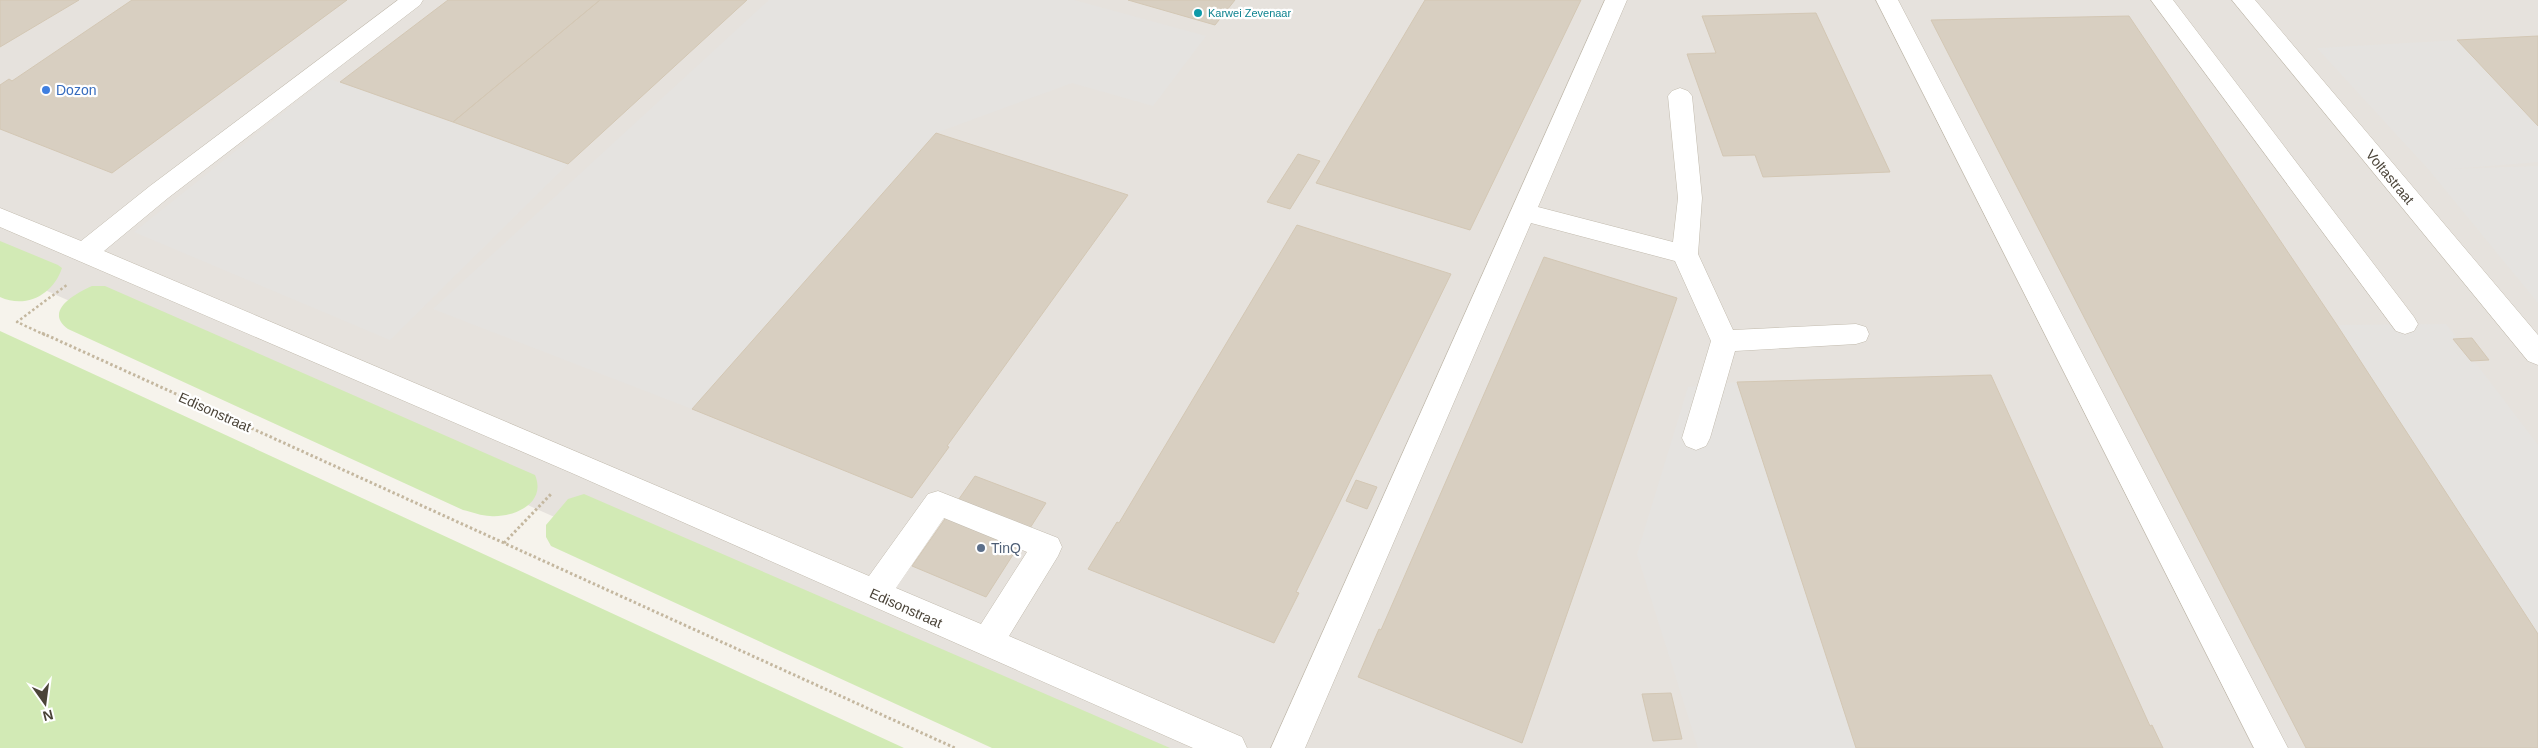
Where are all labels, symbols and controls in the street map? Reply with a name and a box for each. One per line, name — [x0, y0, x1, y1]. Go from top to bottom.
marker: Karwei Zevenaar — [1192, 7, 1204, 19]
place label: Karwei Zevenaar — [1208, 7, 1291, 19]
place label: Dozon — [56, 82, 96, 98]
marker: Dozon — [40, 84, 52, 96]
street label: Voltastraat — [2363, 147, 2417, 208]
street label: Edisonstraat — [176, 389, 254, 435]
place label: TinQ — [991, 540, 1021, 556]
marker: TinQ — [975, 542, 987, 554]
street label: Edisonstraat — [867, 585, 945, 631]
north arrow — [20, 678, 70, 728]
text: N — [41, 707, 55, 725]

